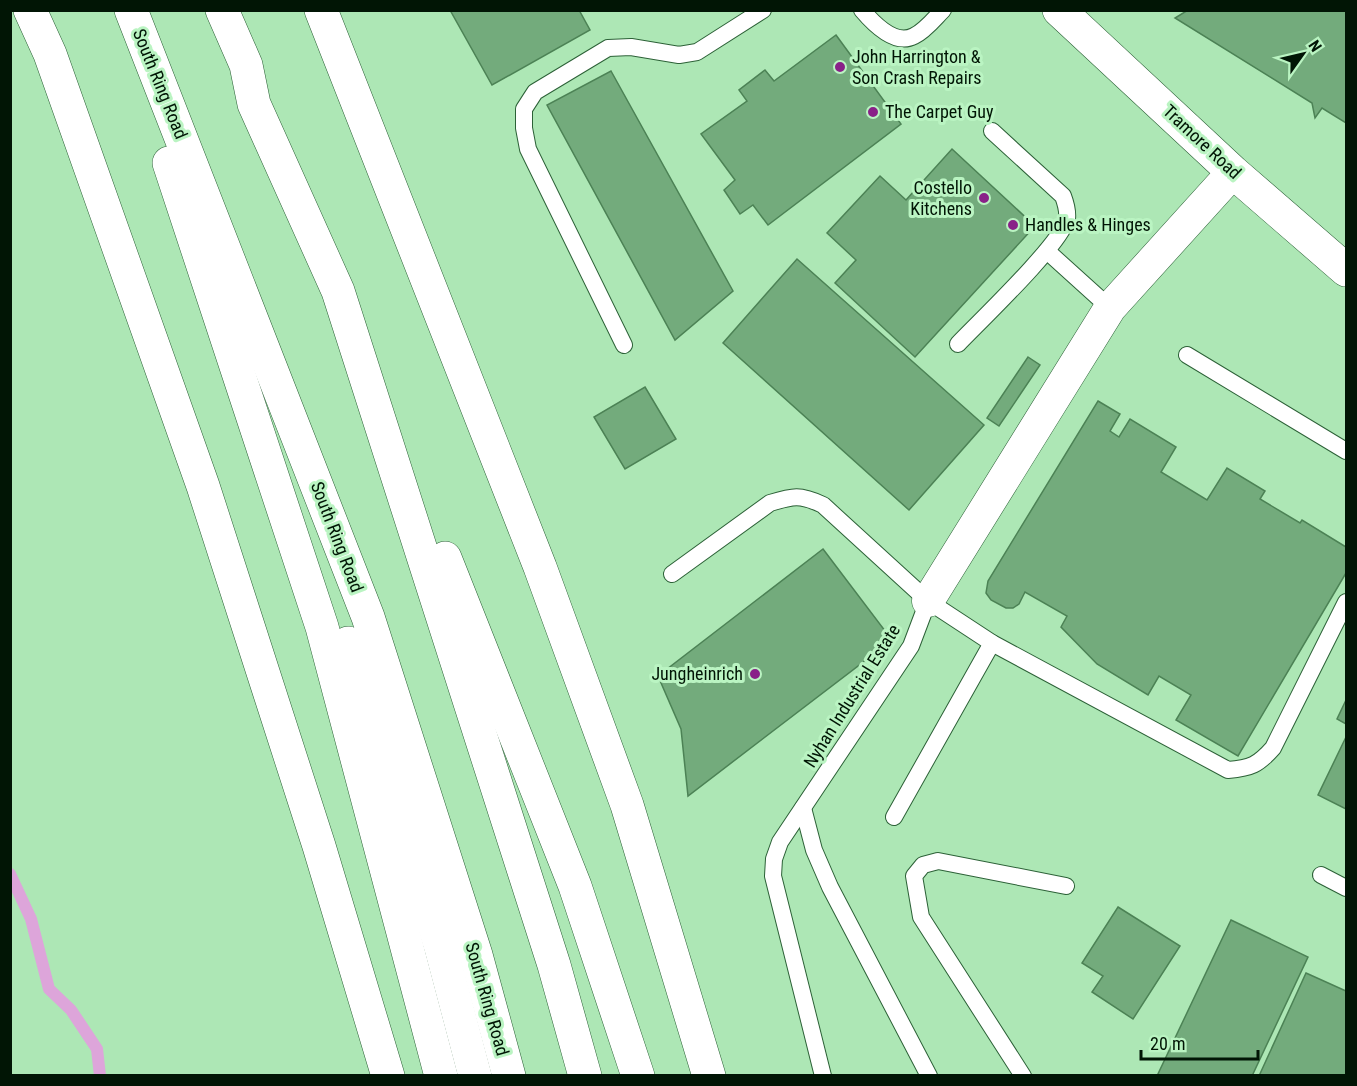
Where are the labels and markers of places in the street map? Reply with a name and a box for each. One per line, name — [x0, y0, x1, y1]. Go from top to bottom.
place label: John Harrington & Son Crash Repairs — [852, 46, 982, 88]
marker: John Harrington & Son Crash Repairs — [833, 60, 847, 74]
place label: The Carpet Guy — [885, 101, 994, 122]
marker: The Carpet Guy — [866, 105, 880, 119]
place label: Costello Kitchens — [910, 177, 972, 219]
marker: Costello Kitchens — [977, 191, 991, 205]
place label: Handles & Hinges — [1025, 214, 1151, 235]
marker: Handles & Hinges — [1006, 218, 1020, 232]
place label: Jungheinrich — [651, 663, 743, 684]
marker: Jungheinrich — [748, 667, 762, 681]

